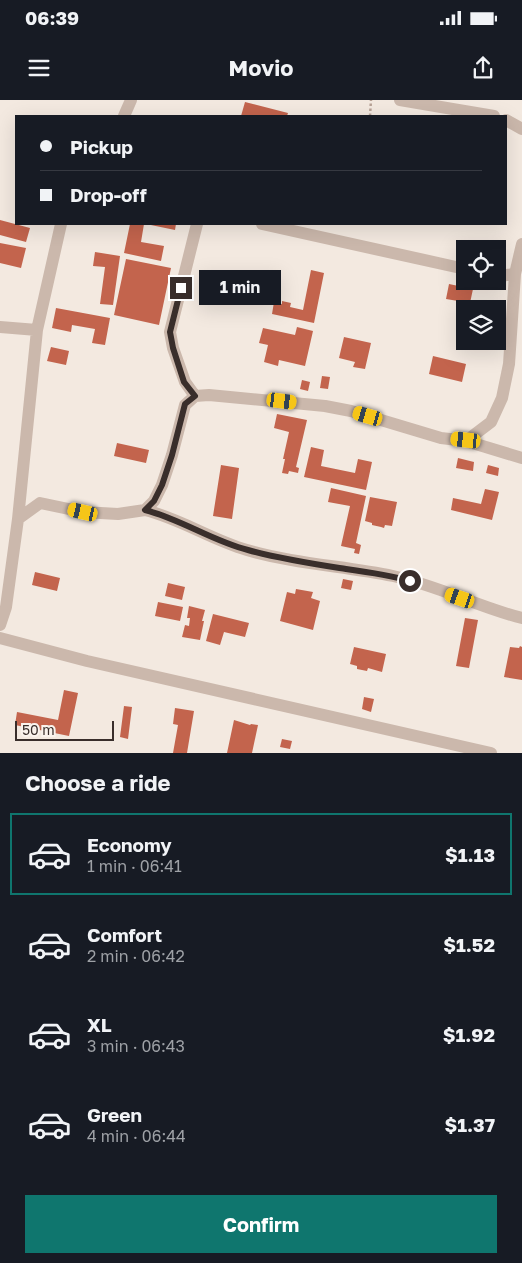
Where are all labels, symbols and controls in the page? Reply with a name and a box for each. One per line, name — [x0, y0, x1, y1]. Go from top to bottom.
text: 06:39 — [25, 6, 79, 29]
icon: menu — [25, 54, 53, 82]
text: Movio — [229, 54, 293, 81]
icon: share — [469, 54, 497, 82]
text: Pickup — [70, 135, 133, 158]
text: Drop-off — [70, 183, 147, 206]
map controls — [456, 240, 506, 350]
button: locate — [456, 240, 506, 290]
callout: 1 min — [198, 270, 281, 306]
route end — [170, 277, 192, 299]
text: 1 min — [220, 277, 260, 297]
button: layers — [456, 300, 506, 350]
car — [266, 392, 297, 410]
car — [351, 405, 384, 427]
car — [450, 431, 481, 449]
car — [66, 501, 99, 523]
route start — [399, 570, 421, 592]
car — [443, 586, 476, 610]
scale bar — [15, 718, 114, 741]
text: 50 m — [22, 721, 55, 738]
text: Choose a ride — [25, 769, 171, 796]
icon: car — [27, 832, 72, 877]
text: Economy — [87, 833, 172, 856]
text: $1.13 — [445, 843, 495, 866]
text: 1 min · 06:41 — [87, 856, 182, 876]
icon: car — [27, 922, 72, 967]
text: Comfort — [87, 923, 162, 946]
text: $1.52 — [443, 933, 495, 956]
text: 2 min · 06:42 — [87, 946, 185, 966]
icon: car — [27, 1012, 72, 1057]
text: XL — [87, 1013, 112, 1036]
text: $1.92 — [443, 1023, 495, 1046]
text: 3 min · 06:43 — [87, 1036, 185, 1056]
icon: car — [27, 1102, 72, 1147]
text: Green — [87, 1103, 142, 1126]
text: $1.37 — [444, 1113, 495, 1136]
text: 4 min · 06:44 — [87, 1126, 186, 1146]
button: Confirm — [25, 1195, 497, 1253]

